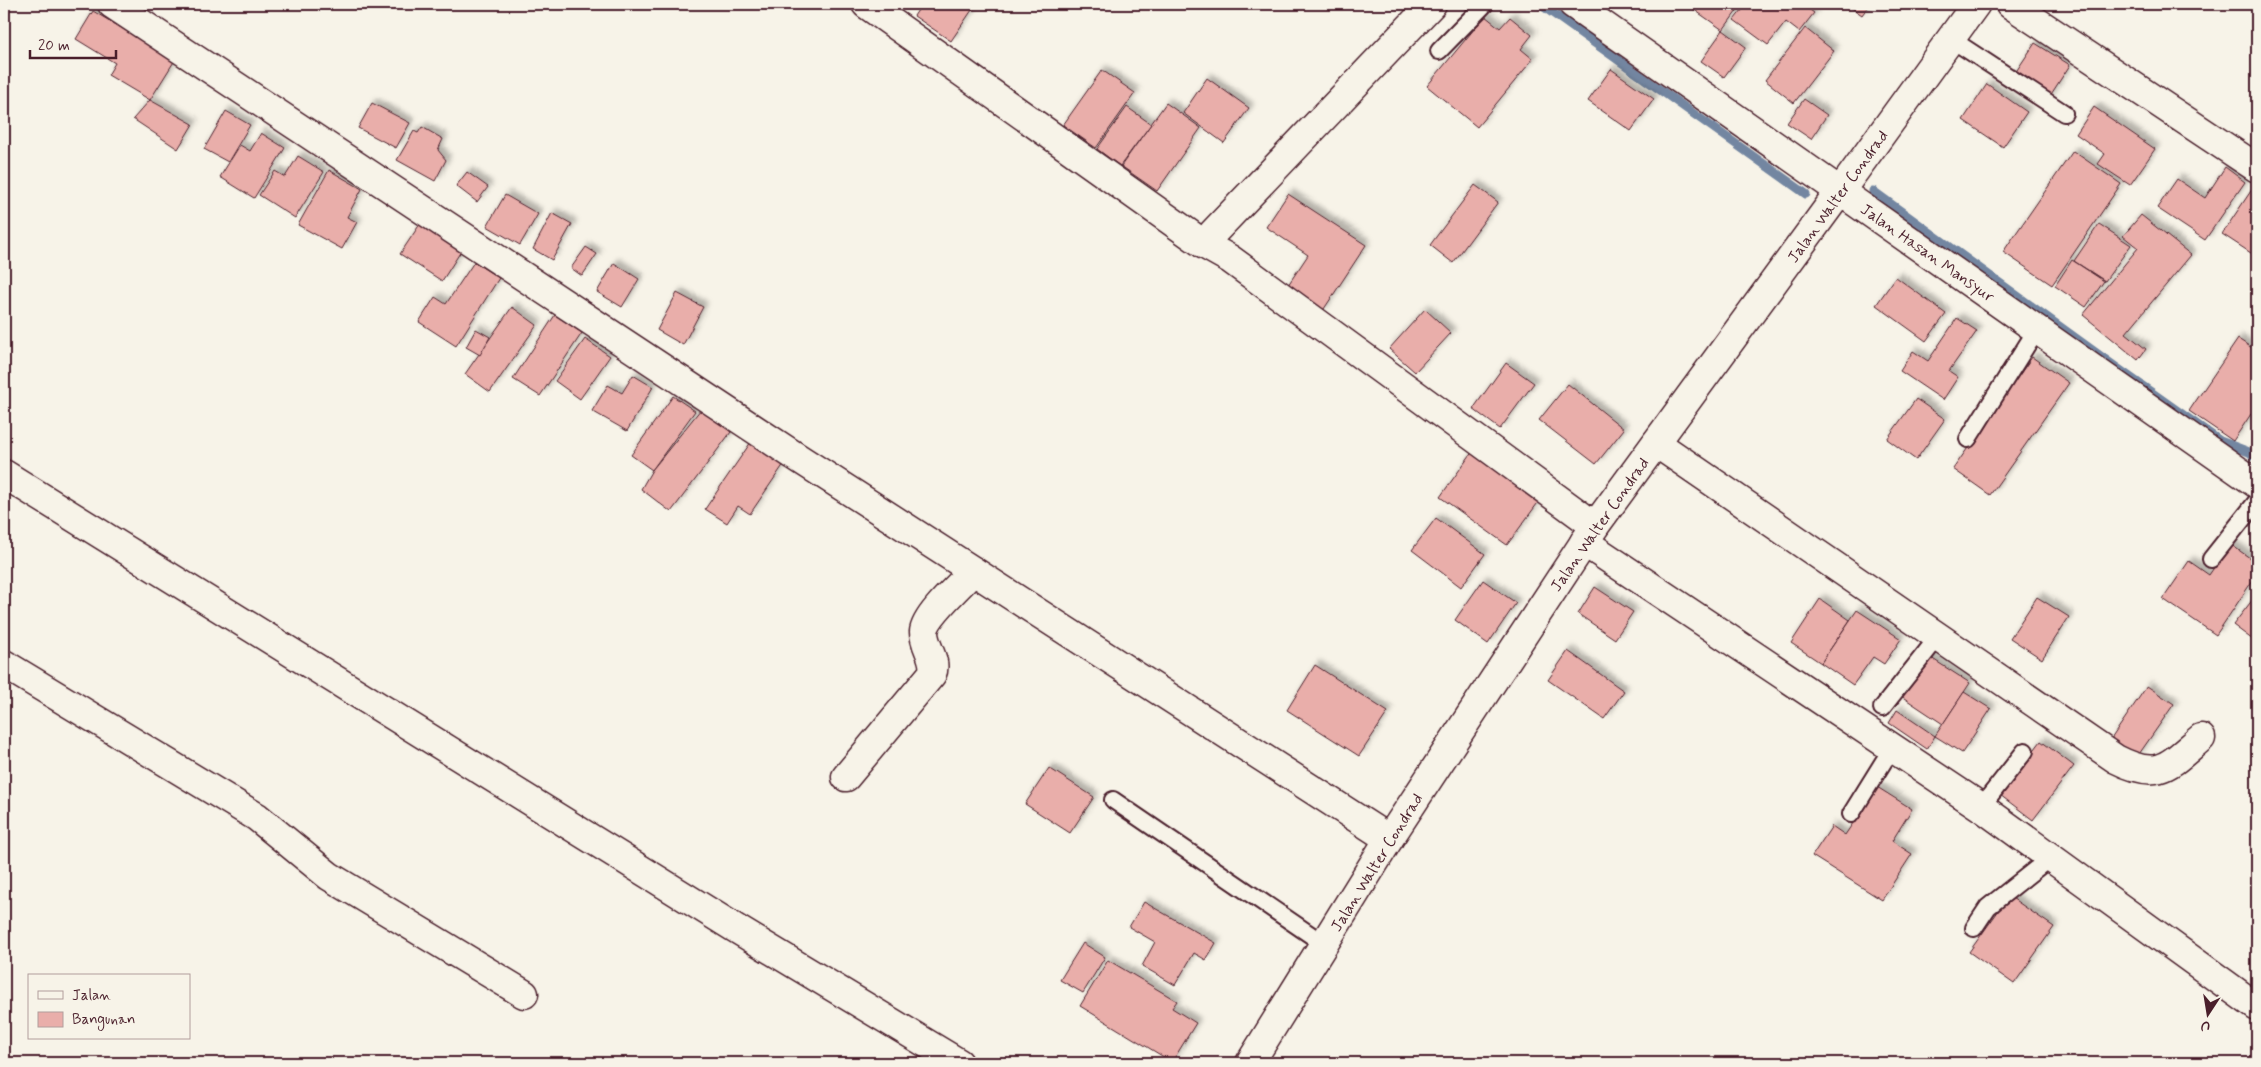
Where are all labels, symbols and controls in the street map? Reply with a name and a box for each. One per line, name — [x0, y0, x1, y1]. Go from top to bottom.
scale bar — [30, 28, 116, 60]
text: 20 m — [38, 36, 70, 56]
street label: Jalan Walter Condrad — [1783, 126, 1893, 267]
street label: Jalan Hasan Mansyur — [1856, 199, 1998, 308]
street label: Jalan Walter Condrad — [1546, 454, 1654, 596]
street label: Jalan Walter Condrad — [1326, 790, 1428, 936]
legend — [28, 974, 190, 1040]
text: Jalan — [72, 986, 111, 1006]
north arrow — [2184, 990, 2234, 1040]
text: Bangunan — [72, 1010, 135, 1031]
text: U — [2199, 1016, 2212, 1035]

